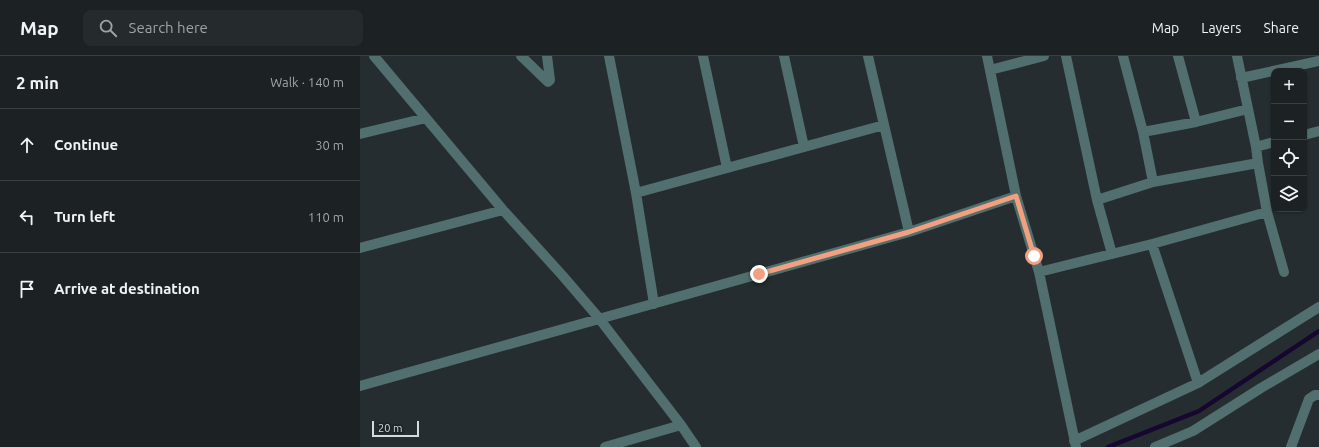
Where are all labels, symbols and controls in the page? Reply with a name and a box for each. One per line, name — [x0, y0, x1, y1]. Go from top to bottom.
search box — [83, 10, 363, 46]
text: Map — [20, 17, 59, 39]
icon: search — [97, 17, 119, 39]
text: Search here — [129, 19, 208, 36]
text: Map — [1152, 20, 1179, 36]
text: Layers — [1201, 20, 1241, 36]
text: Share — [1263, 20, 1299, 36]
map controls — [1271, 68, 1307, 212]
button: + — [1271, 68, 1307, 104]
text: 2 min — [16, 73, 59, 92]
text: Walk · 140 m — [270, 75, 344, 89]
button: − — [1271, 104, 1307, 140]
icon: ahead — [16, 134, 38, 156]
text: Continue — [54, 136, 118, 153]
text: 30 m — [315, 138, 344, 152]
button: locate — [1271, 140, 1307, 176]
button: layers — [1271, 176, 1307, 212]
icon: left — [16, 206, 38, 228]
text: Turn left — [54, 208, 115, 225]
text: 110 m — [308, 210, 344, 224]
route start — [1025, 247, 1043, 265]
route end — [750, 265, 768, 283]
icon: arrive — [16, 278, 38, 300]
text: Arrive at destination — [54, 280, 200, 297]
scale bar — [372, 419, 419, 438]
text: 20 m — [378, 422, 402, 434]

